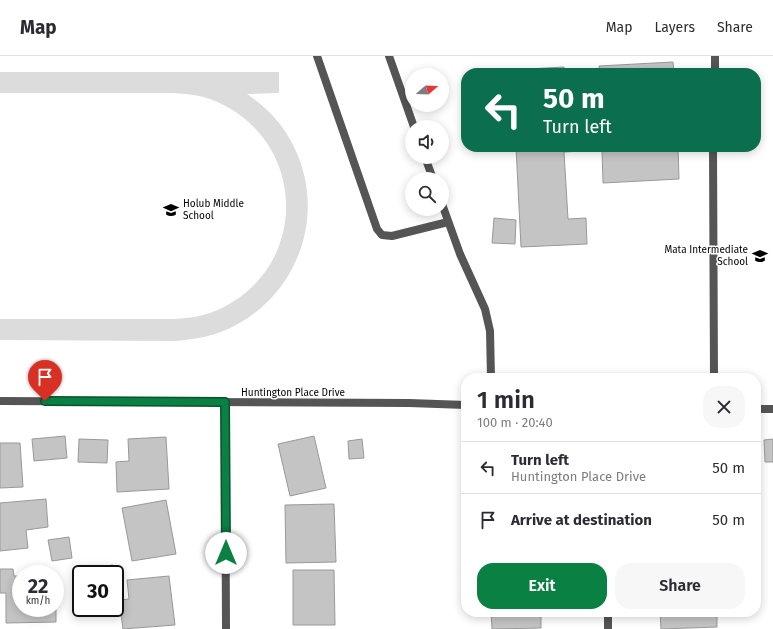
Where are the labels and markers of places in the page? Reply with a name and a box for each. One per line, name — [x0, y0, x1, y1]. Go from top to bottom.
place label: Holub Middle School — [183, 198, 244, 222]
school or university icon: Holub Middle School — [162, 201, 180, 219]
place label: Mata Intermediate School — [664, 244, 748, 268]
school or university icon: Mata Intermediate School — [751, 247, 769, 265]
pin — [28, 360, 62, 401]

